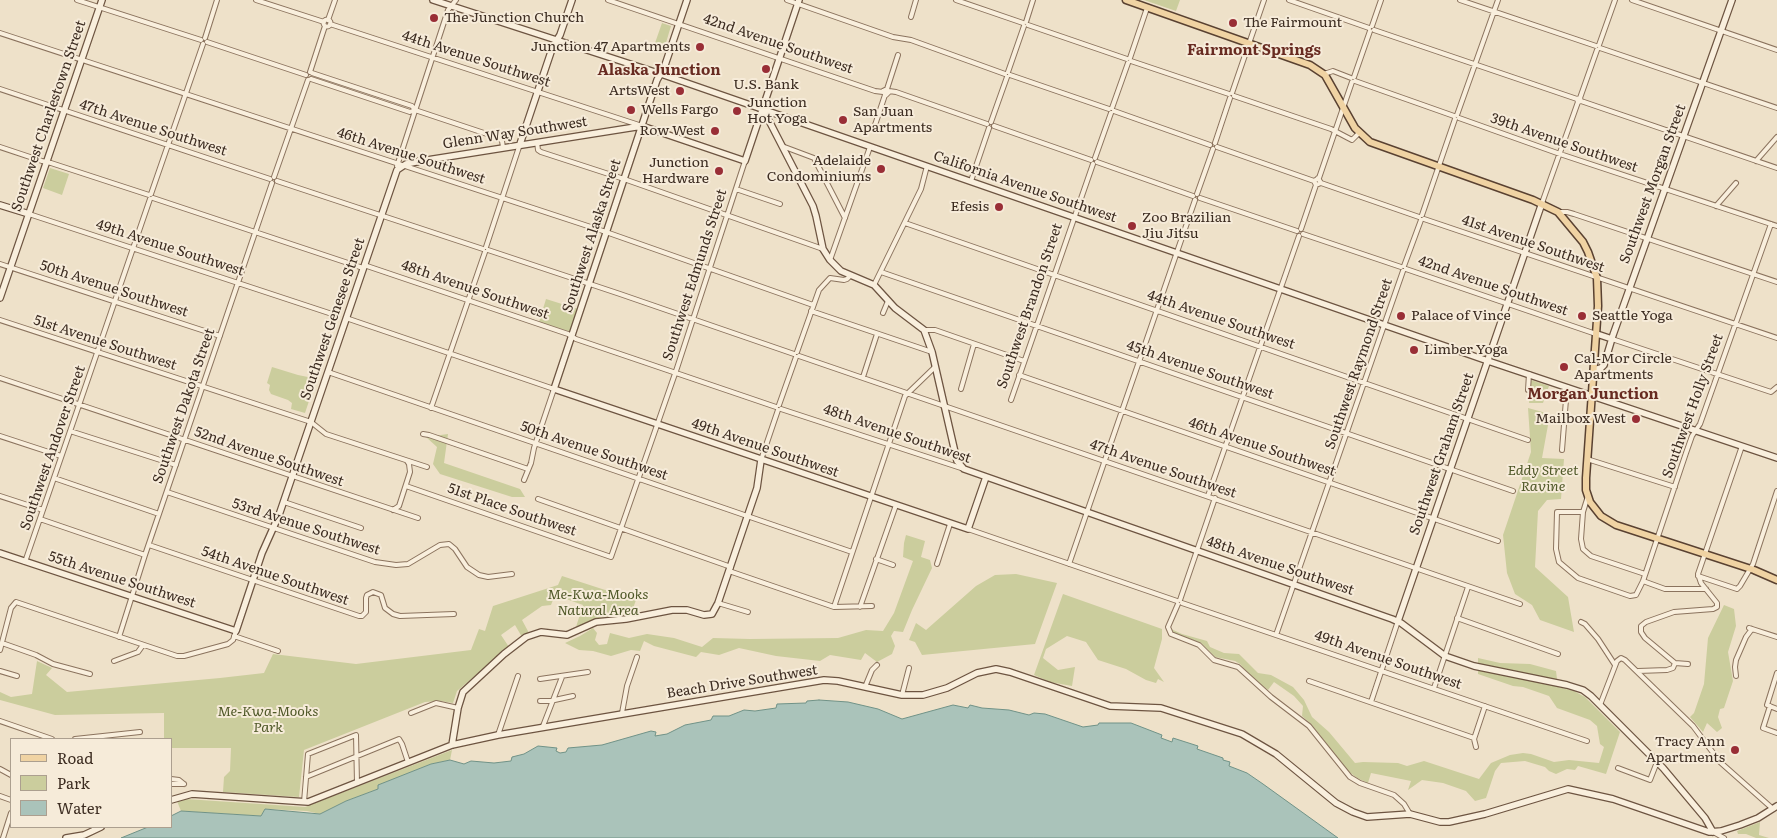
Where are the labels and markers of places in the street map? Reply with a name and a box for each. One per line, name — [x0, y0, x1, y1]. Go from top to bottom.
place label: The Junction Church — [444, 10, 584, 26]
marker: The Junction Church — [428, 12, 440, 24]
place label: The Fairmount — [1243, 15, 1342, 31]
marker: The Fairmount — [1227, 17, 1239, 29]
place label: Junction 47 Apartments — [531, 39, 690, 55]
marker: Junction 47 Apartments — [694, 41, 706, 53]
marker: U.S. Bank — [760, 63, 772, 75]
place label: U.S. Bank — [733, 77, 799, 93]
place label: ArtsWest — [609, 83, 670, 99]
marker: ArtsWest — [674, 85, 686, 97]
place label: Junction Hot Yoga — [747, 95, 807, 128]
place label: Wells Fargo — [641, 102, 718, 118]
marker: Wells Fargo — [625, 104, 637, 116]
place label: San Juan Apartments — [853, 104, 932, 136]
marker: Junction Hot Yoga — [731, 105, 743, 117]
marker: San Juan Apartments — [837, 114, 849, 126]
place label: Row West — [639, 123, 705, 139]
marker: Row West — [709, 125, 721, 137]
place label: Adelaide Condominiums — [767, 153, 871, 186]
place label: Junction Hardware — [642, 155, 709, 188]
marker: Adelaide Condominiums — [875, 163, 887, 175]
marker: Junction Hardware — [713, 165, 725, 177]
place label: Efesis — [950, 199, 989, 215]
marker: Efesis — [993, 201, 1005, 213]
place label: Zoo Brazilian Jiu Jitsu — [1142, 210, 1231, 242]
marker: Zoo Brazilian Jiu Jitsu — [1126, 220, 1138, 232]
place label: Palace of Vince — [1411, 308, 1511, 324]
place label: Seattle Yoga — [1592, 308, 1673, 324]
marker: Palace of Vince — [1395, 310, 1407, 322]
marker: Seattle Yoga — [1576, 310, 1588, 322]
place label: Limber Yoga — [1424, 342, 1508, 358]
marker: Limber Yoga — [1408, 344, 1420, 356]
place label: Cal-Mor Circle Apartments — [1574, 351, 1672, 384]
marker: Cal-Mor Circle Apartments — [1558, 361, 1570, 373]
place label: Mailbox West — [1535, 411, 1626, 427]
marker: Mailbox West — [1630, 413, 1642, 425]
place label: Tracy Ann Apartments — [1646, 734, 1725, 766]
marker: Tracy Ann Apartments — [1729, 744, 1741, 756]

